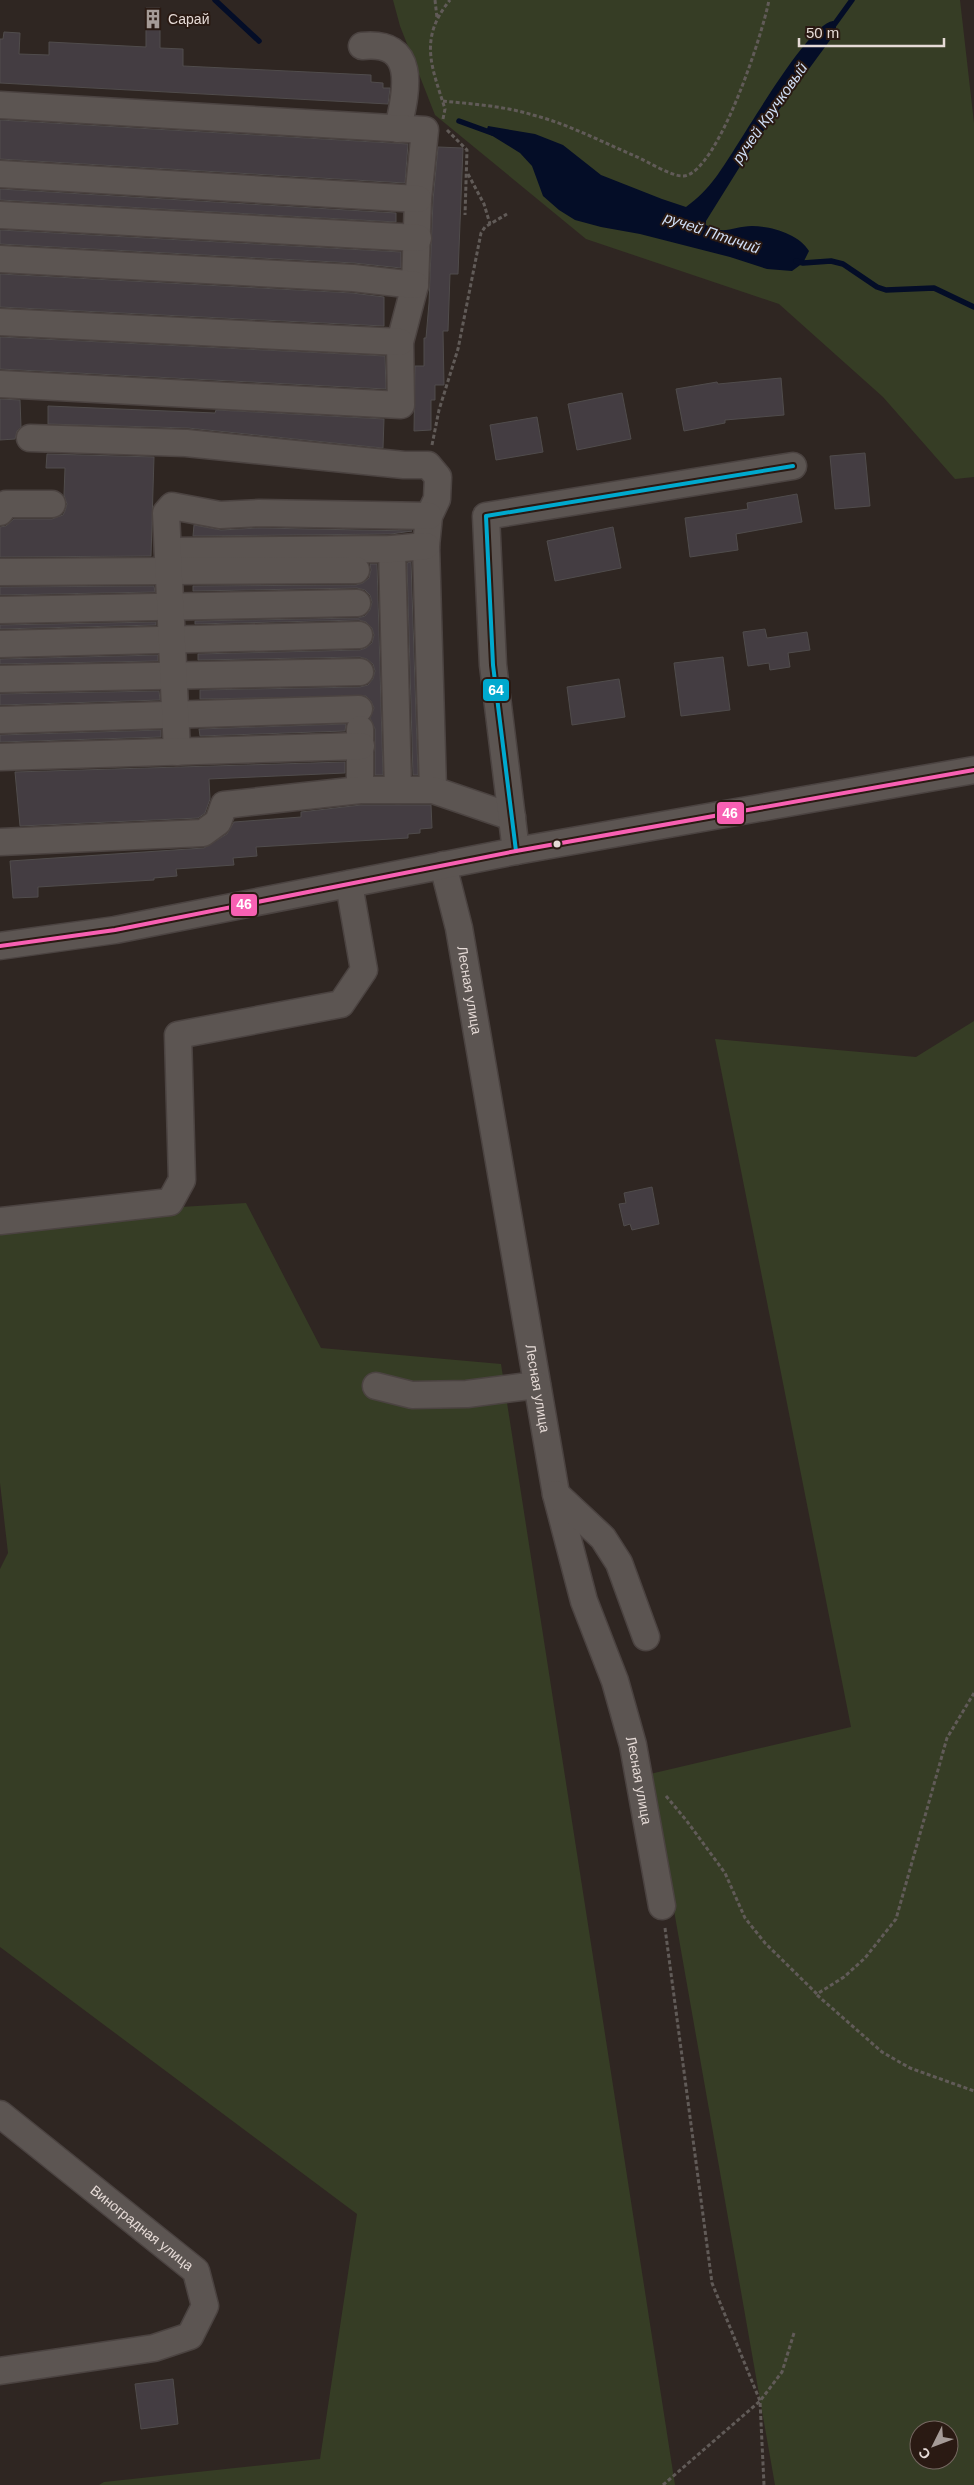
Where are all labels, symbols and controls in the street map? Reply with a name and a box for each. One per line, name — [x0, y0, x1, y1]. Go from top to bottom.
building icon: Сарай — [142, 8, 164, 30]
place label: Сарай — [168, 11, 209, 27]
scale bar — [799, 15, 944, 47]
text: 50 m — [806, 24, 839, 41]
water label: ручей Кручковый — [728, 59, 811, 167]
water label: ручей Птичий — [661, 208, 763, 257]
line badge: 64 — [482, 678, 510, 702]
text: 64 — [488, 682, 504, 698]
line badge: 46 — [716, 801, 745, 825]
text: 46 — [722, 805, 738, 821]
unlabelled marker — [552, 839, 562, 849]
line badge: 46 — [230, 893, 258, 917]
text: 46 — [236, 896, 252, 912]
street label: Лесная улица — [454, 945, 485, 1036]
street label: Лесная улица — [522, 1343, 553, 1434]
street label: Лесная улица — [623, 1734, 655, 1826]
street label: Виноградная улица — [87, 2182, 197, 2274]
north arrow — [909, 2420, 959, 2470]
text: С — [915, 2445, 934, 2463]

